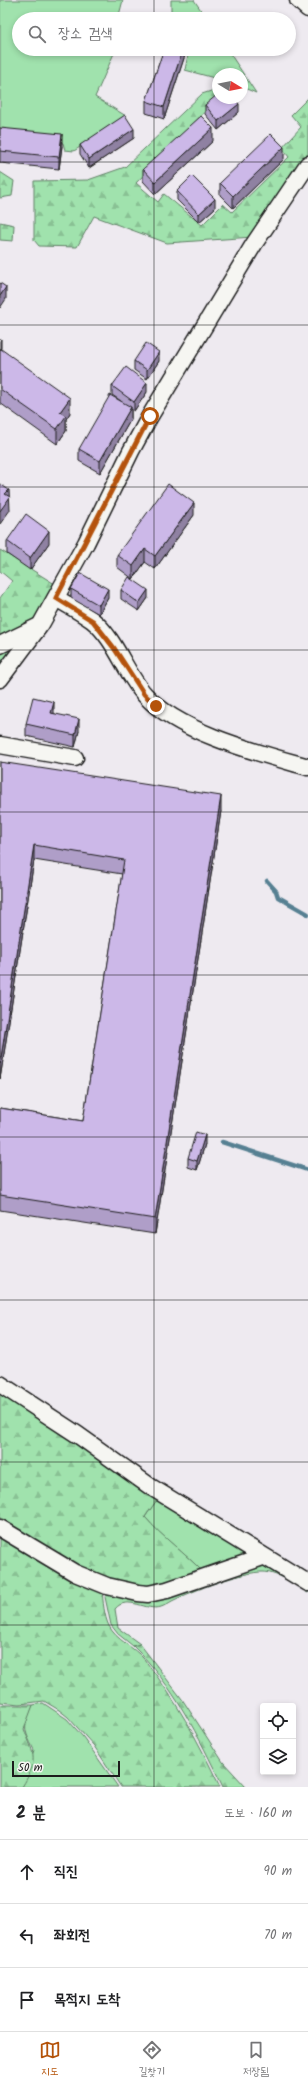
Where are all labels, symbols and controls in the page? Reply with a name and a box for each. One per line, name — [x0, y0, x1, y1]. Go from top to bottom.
search box — [12, 12, 296, 56]
text: 장소 검색 — [58, 22, 112, 46]
icon: search — [26, 23, 48, 45]
north arrow — [212, 68, 248, 104]
route start — [141, 407, 159, 425]
route end — [147, 697, 165, 715]
map controls — [260, 1703, 296, 1775]
button: locate — [260, 1703, 296, 1739]
button: layers — [260, 1739, 296, 1775]
scale bar — [12, 1759, 120, 1778]
text: 50 m — [18, 1759, 43, 1777]
text: 2 분 — [16, 1800, 46, 1827]
text: 도보 · 160 m — [224, 1803, 292, 1824]
text: 직진 — [54, 1860, 78, 1884]
icon: ahead — [16, 1861, 38, 1883]
text: 90 m — [264, 1861, 292, 1882]
text: 좌회전 — [54, 1924, 90, 1948]
icon: left — [16, 1925, 38, 1947]
text: 70 m — [264, 1925, 292, 1946]
text: 목적지 도착 — [54, 1988, 120, 2012]
icon: arrive — [16, 1989, 38, 2011]
tab: 지도 — [39, 2039, 61, 2081]
tab: 길찾기 — [138, 2039, 165, 2081]
tab: 저장됨 — [243, 2039, 269, 2081]

